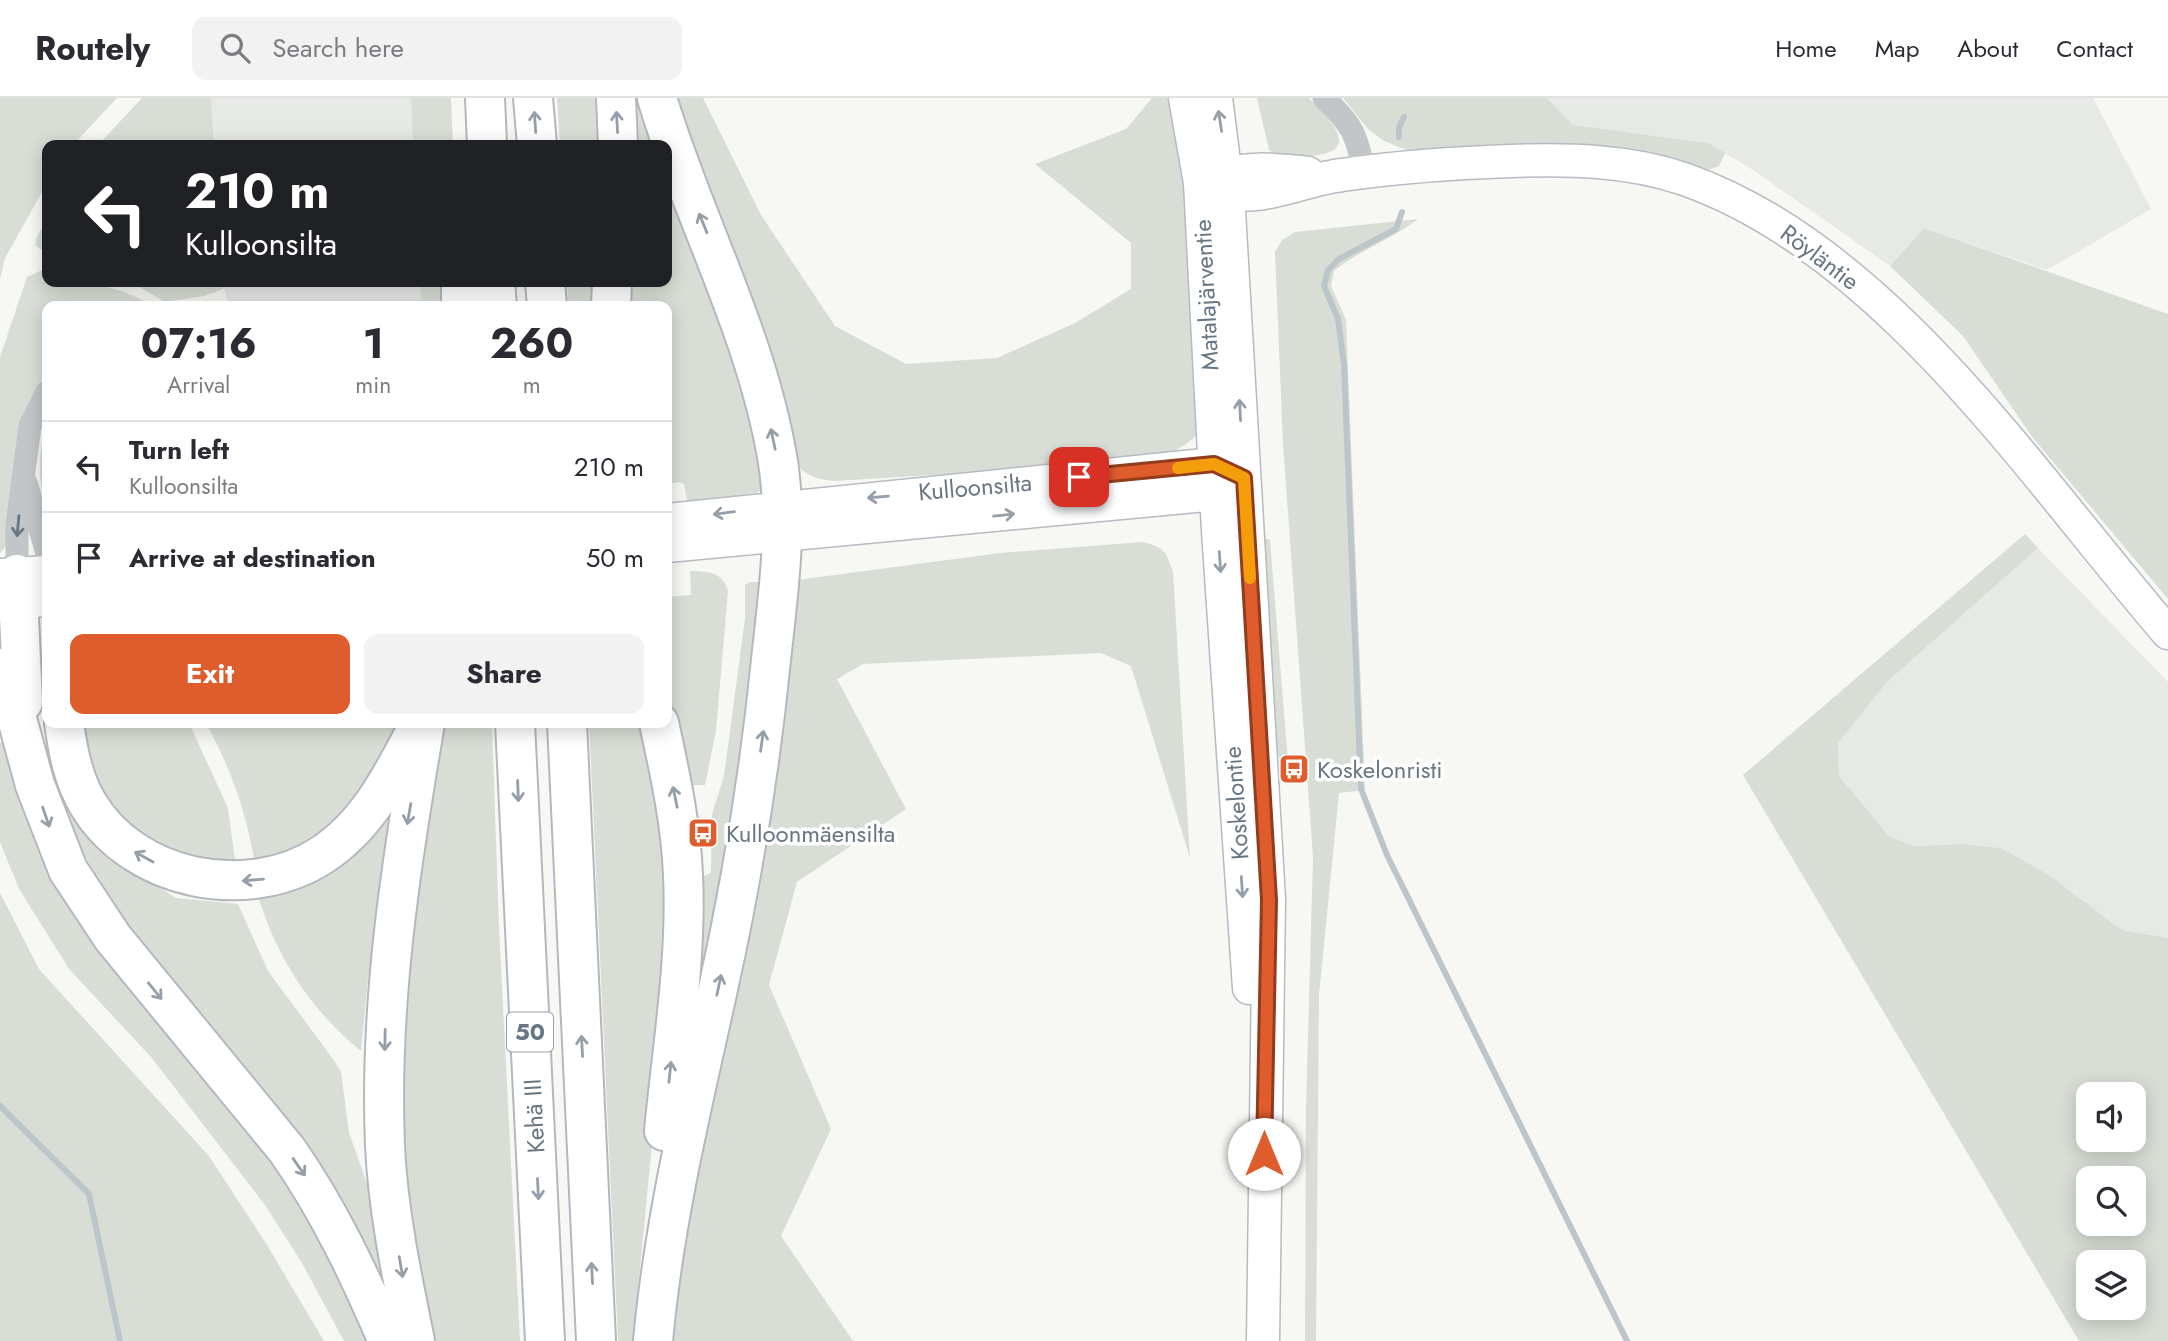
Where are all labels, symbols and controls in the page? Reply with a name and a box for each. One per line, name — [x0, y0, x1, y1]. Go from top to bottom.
search box — [192, 17, 682, 80]
text: Routely — [35, 25, 150, 72]
icon: search — [216, 29, 254, 67]
text: Search here — [272, 29, 404, 67]
text: Home — [1775, 31, 1837, 66]
text: Map — [1875, 31, 1919, 66]
text: About — [1957, 31, 2018, 66]
text: Contact — [2056, 31, 2133, 66]
one-way arrow — [1214, 110, 1227, 133]
one-way arrow — [528, 111, 541, 133]
one-way arrow — [610, 111, 623, 133]
text: 210 m — [185, 156, 329, 226]
icon: left — [70, 168, 161, 259]
one-way arrow — [695, 212, 708, 234]
street label: Röyläntie — [1773, 216, 1867, 298]
street label: Matalajärventie — [1185, 218, 1227, 372]
text: Kulloonsilta — [185, 221, 337, 267]
text: 07:16 — [141, 313, 257, 374]
text: 1 — [363, 313, 384, 374]
text: 260 — [490, 313, 573, 374]
text: Arrival — [167, 368, 230, 402]
text: min — [355, 368, 391, 402]
text: m — [523, 368, 541, 402]
one-way arrow — [1233, 399, 1246, 422]
one-way arrow — [765, 428, 778, 450]
text: Turn left — [129, 431, 229, 469]
pin — [1049, 447, 1109, 507]
icon: left — [70, 448, 108, 486]
text: 210 m — [574, 448, 644, 486]
icon: arrive — [1060, 458, 1098, 496]
street label: Kulloonsilta — [917, 465, 1033, 509]
text: Kulloonsilta — [129, 469, 238, 503]
one-way arrow — [867, 491, 890, 504]
one-way arrow — [713, 507, 735, 520]
one-way arrow — [993, 509, 1015, 522]
one-way arrow — [11, 514, 24, 537]
icon: arrive — [70, 539, 108, 577]
text: Arrive at destination — [129, 539, 376, 577]
text: 50 m — [586, 539, 644, 577]
one-way arrow — [1214, 551, 1227, 573]
button: Exit — [70, 634, 350, 714]
button: Share — [364, 634, 644, 714]
one-way arrow — [756, 730, 769, 753]
street label: Koskelontie — [1215, 745, 1257, 861]
bus stop icon: Koskelonristi — [1277, 752, 1311, 786]
place label: Koskelonristi — [1317, 752, 1443, 787]
one-way arrow — [512, 779, 525, 802]
one-way arrow — [668, 786, 682, 809]
one-way arrow — [402, 802, 415, 825]
one-way arrow — [41, 806, 53, 828]
bus stop icon: Kulloonmäensilta — [686, 816, 720, 850]
place label: Kulloonmäensilta — [726, 816, 895, 851]
one-way arrow — [134, 850, 155, 863]
one-way arrow — [242, 874, 265, 887]
one-way arrow — [1236, 875, 1249, 898]
one-way arrow — [712, 974, 726, 997]
one-way arrow — [148, 981, 163, 999]
road number: 50 — [507, 1012, 553, 1051]
one-way arrow — [379, 1028, 392, 1051]
one-way arrow — [575, 1034, 588, 1057]
one-way arrow — [663, 1061, 676, 1084]
street label: Kehä III — [515, 1078, 553, 1154]
map controls — [2076, 1082, 2146, 1320]
button: sound — [2076, 1082, 2146, 1152]
position arrow — [1227, 1117, 1301, 1191]
one-way arrow — [292, 1157, 306, 1176]
button: search — [2076, 1166, 2146, 1236]
one-way arrow — [531, 1178, 544, 1201]
button: layers — [2076, 1250, 2146, 1320]
one-way arrow — [395, 1255, 408, 1277]
one-way arrow — [586, 1262, 599, 1285]

